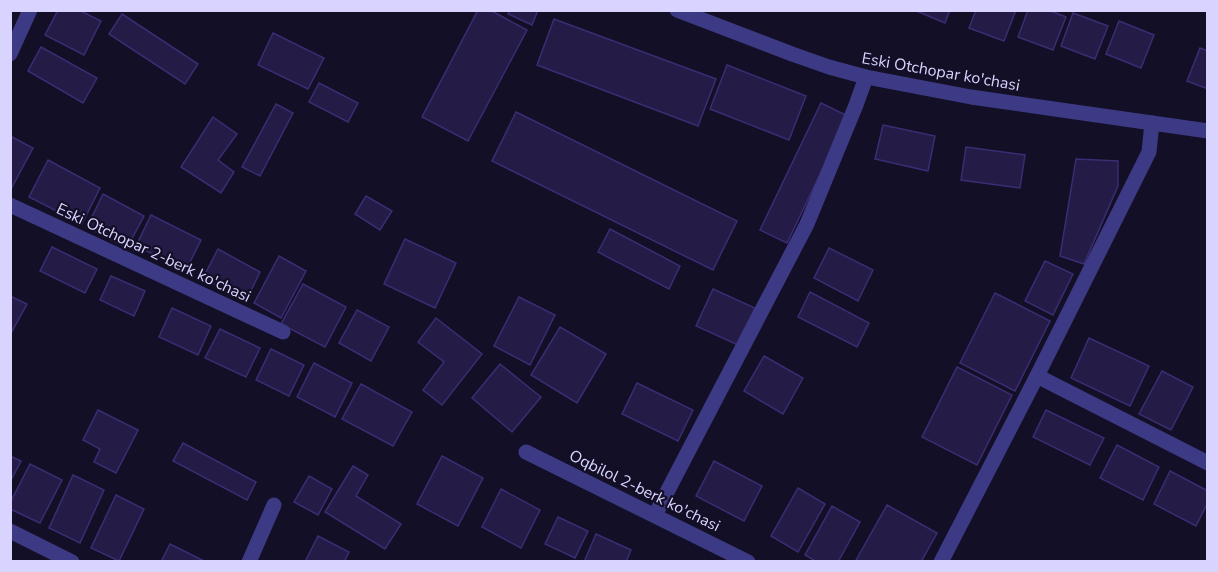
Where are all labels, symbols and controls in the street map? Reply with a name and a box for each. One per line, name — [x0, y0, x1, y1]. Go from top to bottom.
street label: Eski Otchopar ko'chasi — [860, 47, 1022, 97]
street label: Eski Otchopar 2-berk ko'chasi — [53, 198, 254, 308]
street label: Oqbilol 2-berk ko'chasi — [565, 445, 724, 537]

